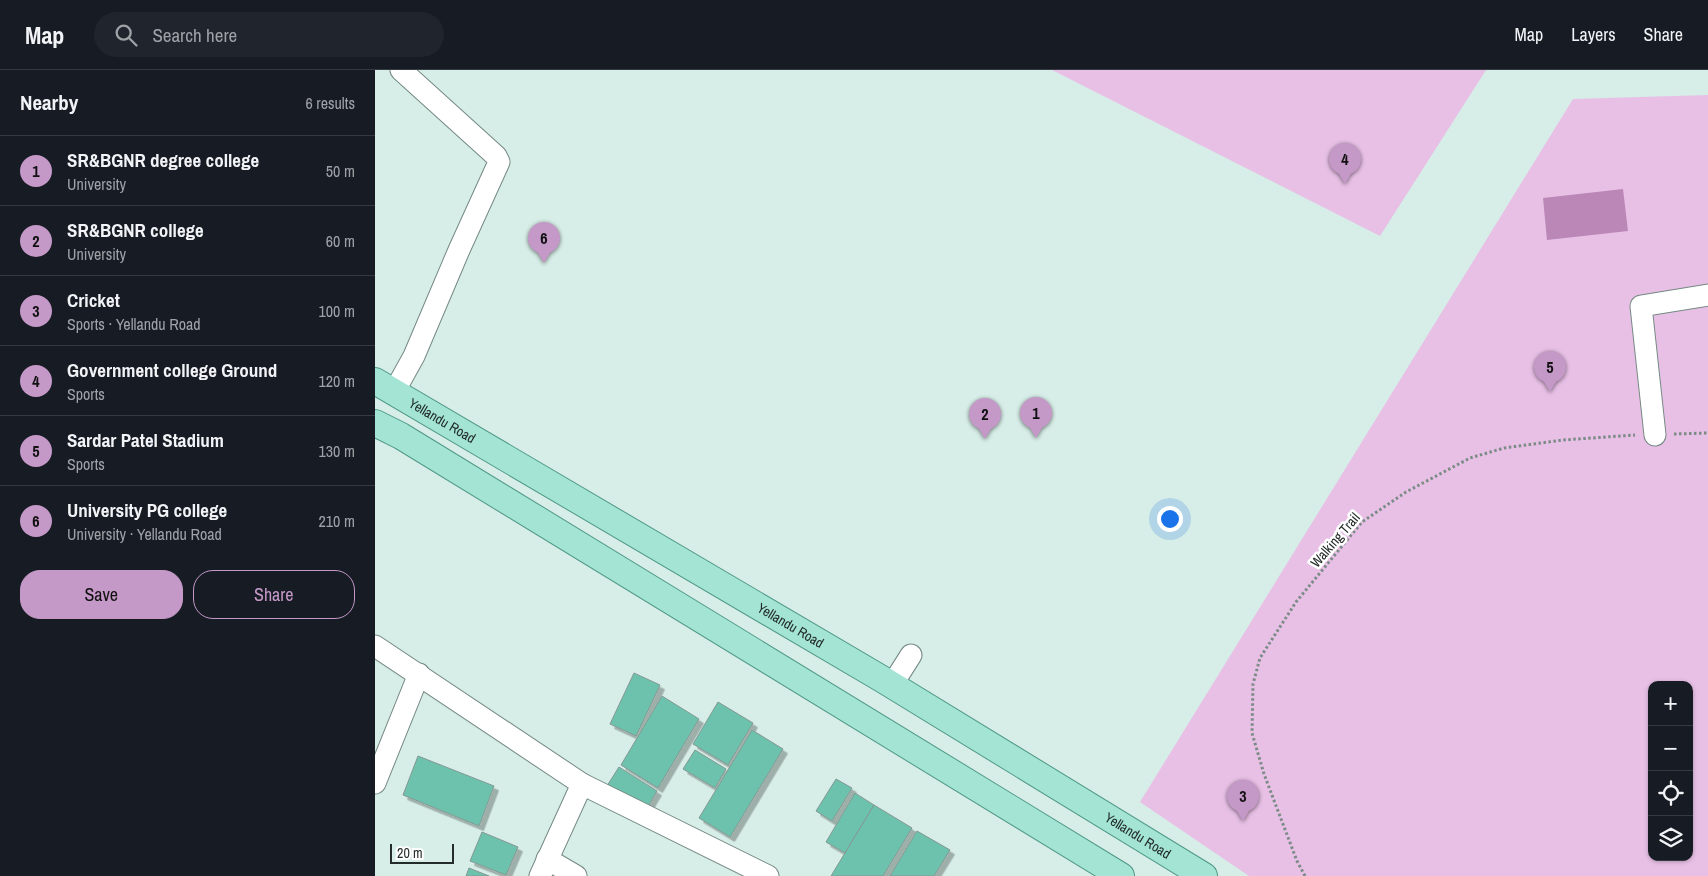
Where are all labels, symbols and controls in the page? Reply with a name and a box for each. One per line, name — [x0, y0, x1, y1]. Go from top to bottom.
search box — [94, 12, 444, 57]
text: Map — [25, 19, 64, 51]
icon: search — [112, 21, 140, 49]
text: Search here — [152, 22, 237, 48]
text: Map — [1515, 22, 1543, 47]
text: Layers — [1571, 22, 1616, 47]
text: Share — [1644, 22, 1683, 47]
text: Nearby — [20, 88, 78, 117]
text: 6 results — [305, 92, 355, 114]
pin: 4 — [1329, 143, 1361, 184]
text: SR&BGNR degree college — [67, 147, 259, 173]
text: 1 — [32, 160, 40, 182]
text: 50 m — [326, 160, 355, 182]
text: University — [67, 173, 126, 195]
text: SR&BGNR college — [67, 217, 204, 243]
pin: 6 — [528, 222, 560, 263]
text: 2 — [32, 230, 40, 252]
text: 60 m — [326, 230, 355, 252]
text: University — [67, 243, 126, 265]
text: Cricket — [67, 287, 120, 313]
text: 3 — [32, 300, 40, 322]
text: 100 m — [319, 300, 355, 322]
text: Sports · Yellandu Road — [67, 313, 201, 335]
pin: 5 — [1534, 351, 1566, 392]
text: Government college Ground — [67, 357, 277, 383]
text: 4 — [32, 370, 40, 392]
text: 120 m — [319, 370, 355, 392]
text: Sports — [67, 383, 105, 405]
street label: Yellandu Road — [406, 394, 479, 447]
pin: 1 — [1020, 397, 1052, 438]
pin: 2 — [969, 398, 1001, 439]
text: Sardar Patel Stadium — [67, 427, 224, 453]
text: 5 — [32, 440, 40, 462]
text: 130 m — [319, 440, 355, 462]
text: Sports — [67, 453, 105, 475]
text: University PG college — [67, 497, 227, 523]
your location — [1157, 506, 1183, 532]
street label: Walking Trail — [1306, 509, 1364, 571]
text: 6 — [32, 510, 40, 532]
text: 210 m — [319, 510, 355, 532]
text: University · Yellandu Road — [67, 523, 222, 545]
button: Save — [20, 570, 183, 619]
button: Share — [193, 570, 355, 619]
street label: Yellandu Road — [754, 599, 827, 652]
map controls — [1648, 681, 1693, 861]
button: + — [1648, 681, 1693, 726]
button: − — [1648, 726, 1693, 771]
button: locate — [1648, 771, 1693, 816]
pin: 3 — [1227, 780, 1259, 821]
street label: Yellandu Road — [1101, 808, 1174, 863]
button: layers — [1648, 816, 1693, 861]
scale bar — [390, 841, 454, 864]
text: 20 m — [397, 844, 423, 862]

